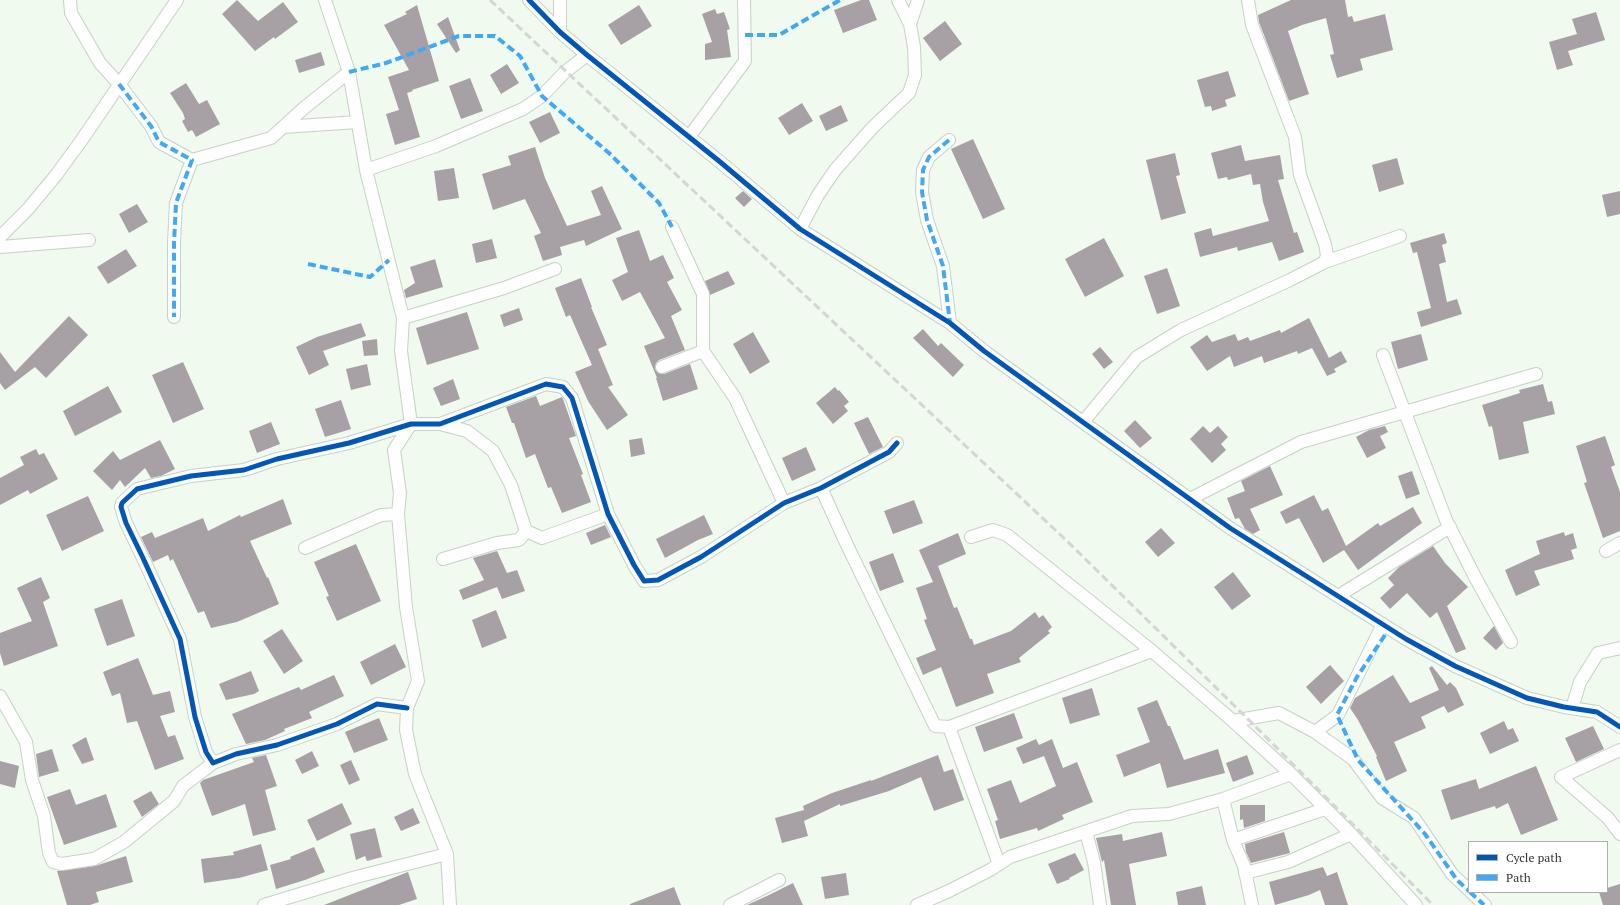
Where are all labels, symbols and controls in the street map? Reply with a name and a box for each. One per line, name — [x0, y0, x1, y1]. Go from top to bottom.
legend — [1468, 841, 1608, 893]
text: Cycle path — [1506, 850, 1562, 865]
text: Path — [1506, 870, 1531, 885]

